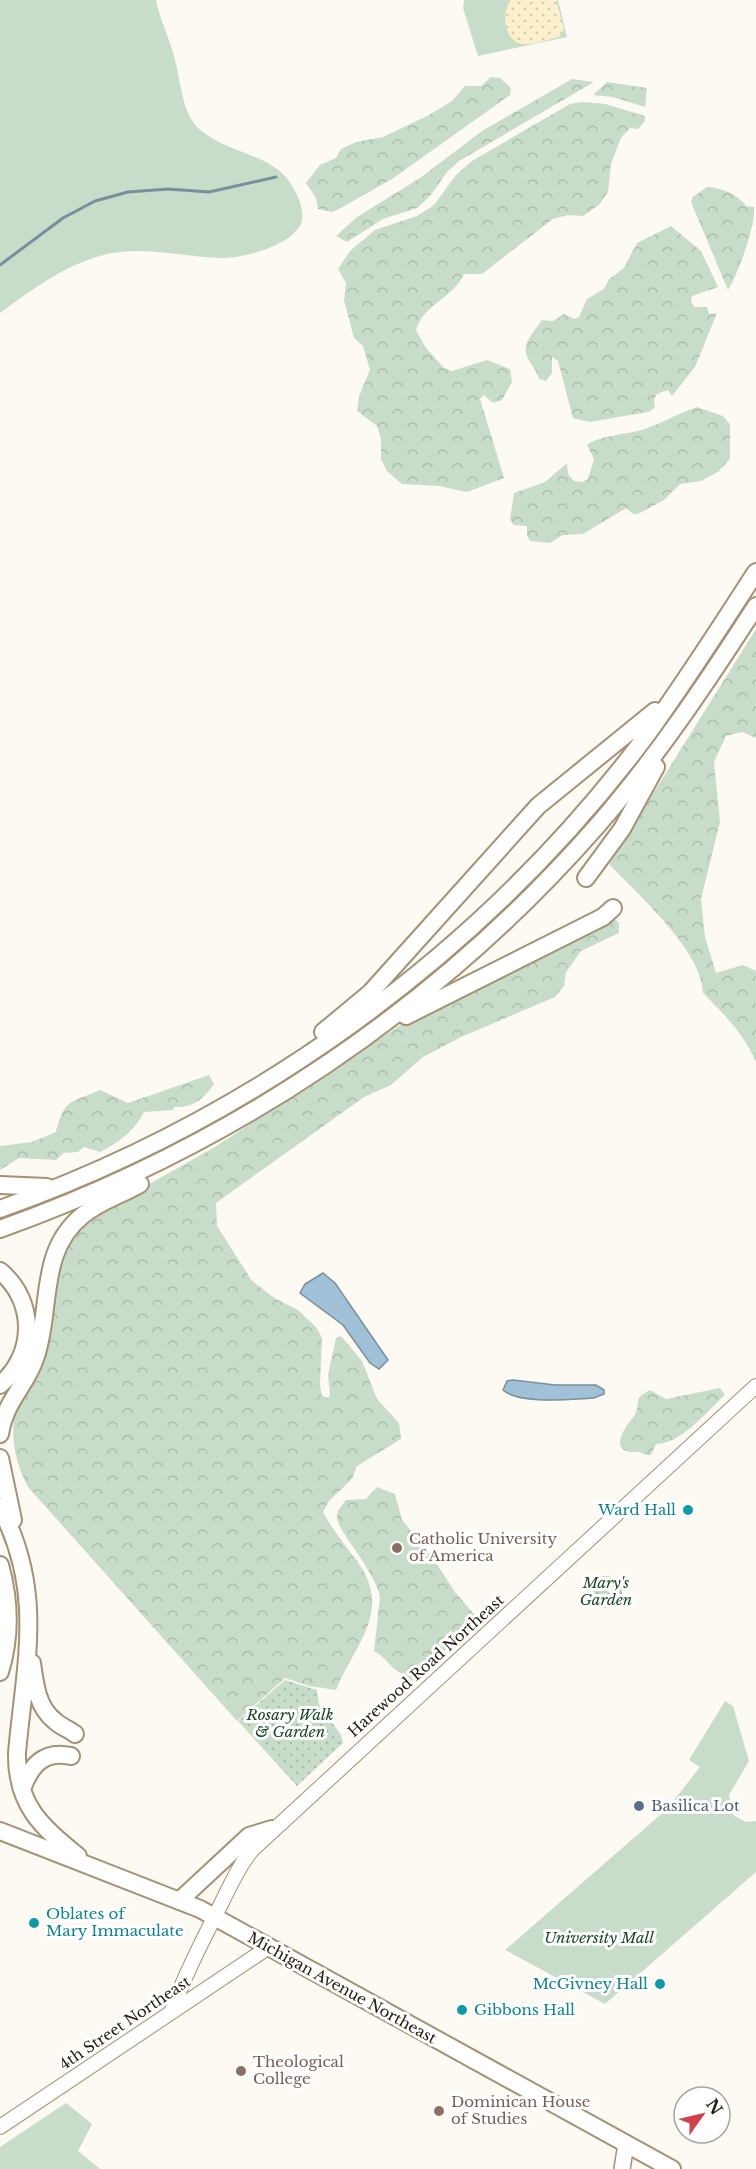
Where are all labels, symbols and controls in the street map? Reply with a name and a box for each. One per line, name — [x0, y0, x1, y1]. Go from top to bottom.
place label: Ward Hall — [597, 1500, 676, 1519]
marker: Ward Hall — [681, 1503, 695, 1517]
place label: Catholic University of America — [409, 1529, 557, 1565]
marker: Catholic University of America — [390, 1541, 404, 1555]
park label: Mary's Garden — [580, 1573, 632, 1609]
street label: Harewood Road Northeast — [344, 1590, 508, 1741]
park label: Rosary Walk & Garden — [246, 1705, 333, 1741]
place label: Basilica Lot — [651, 1796, 740, 1815]
marker: Basilica Lot — [632, 1799, 646, 1813]
place label: Oblates of Mary Immaculate — [46, 1904, 184, 1940]
marker: Oblates of Mary Immaculate — [27, 1916, 41, 1930]
street label: Michigan Avenue Northeast — [244, 1928, 440, 2048]
park label: University Mall — [544, 1928, 654, 1947]
street label: 4th Street Northeast — [56, 1971, 194, 2073]
place label: McGivney Hall — [533, 1974, 648, 1993]
marker: McGivney Hall — [653, 1977, 667, 1991]
place label: Gibbons Hall — [474, 2000, 575, 2019]
marker: Gibbons Hall — [455, 2003, 469, 2017]
place label: Theological College — [253, 2052, 344, 2088]
marker: Theological College — [234, 2064, 248, 2078]
north arrow — [672, 2085, 732, 2145]
place label: Dominican House of Studies — [451, 2092, 590, 2128]
text: N — [702, 2095, 727, 2118]
marker: Dominican House of Studies — [432, 2104, 446, 2118]

